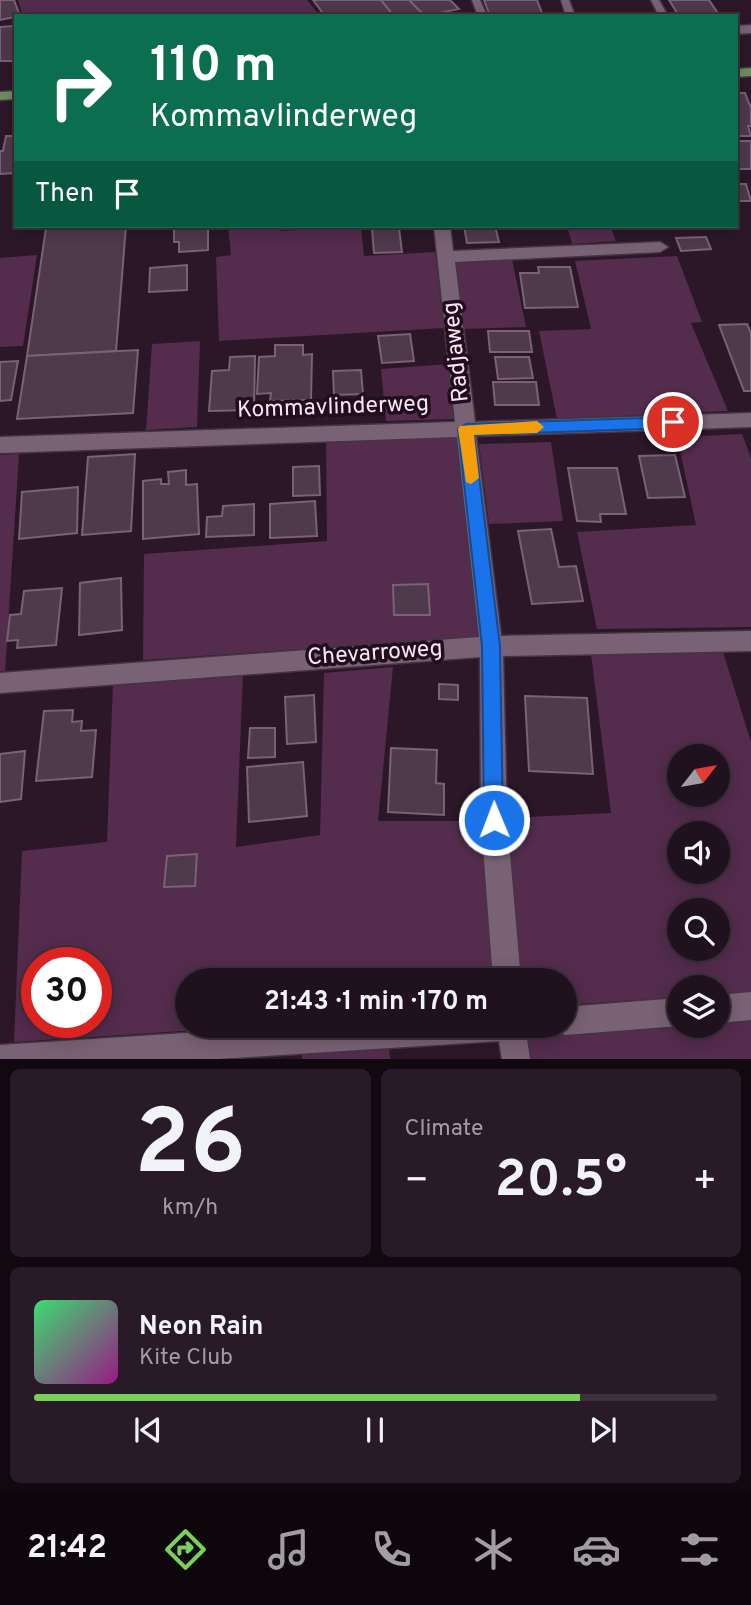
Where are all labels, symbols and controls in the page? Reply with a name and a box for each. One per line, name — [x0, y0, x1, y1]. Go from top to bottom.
text: 110 m — [150, 37, 277, 99]
icon: right — [35, 42, 126, 133]
text: Kommavlinderweg — [150, 98, 417, 138]
icon: arrive — [108, 175, 146, 213]
text: Then — [35, 178, 94, 211]
street label: Radjaweg — [437, 300, 477, 404]
street label: Kommavlinderweg — [236, 390, 430, 426]
pin — [643, 392, 703, 452]
icon: arrive — [654, 403, 692, 441]
street label: Chevarroweg — [306, 635, 444, 673]
north arrow — [667, 744, 730, 807]
map controls — [667, 744, 730, 1038]
position arrow — [457, 783, 531, 857]
button: sound — [667, 821, 730, 884]
button: search — [667, 898, 730, 961]
speed limit sign: 30 — [21, 947, 112, 1038]
button: layers — [667, 975, 730, 1038]
text: 21:43 · 1 min · 170 m — [264, 986, 488, 1019]
text: 26 — [134, 1091, 246, 1206]
text: Climate — [405, 1115, 483, 1144]
text: 20.5° — [495, 1149, 627, 1215]
text: − — [405, 1158, 429, 1207]
text: + — [692, 1158, 717, 1207]
text: km/h — [162, 1194, 218, 1223]
text: Neon Rain — [139, 1311, 264, 1344]
text: Kite Club — [139, 1344, 233, 1373]
icon: previous — [129, 1411, 167, 1449]
icon: pause — [356, 1411, 394, 1449]
icon: next — [584, 1411, 622, 1449]
icon: directions — [161, 1525, 210, 1574]
icon: music — [264, 1525, 313, 1574]
icon: phone — [367, 1525, 416, 1574]
icon: climate — [469, 1525, 518, 1574]
icon: car — [572, 1525, 621, 1574]
icon: filters — [675, 1525, 724, 1574]
text: 21:42 — [27, 1529, 107, 1569]

